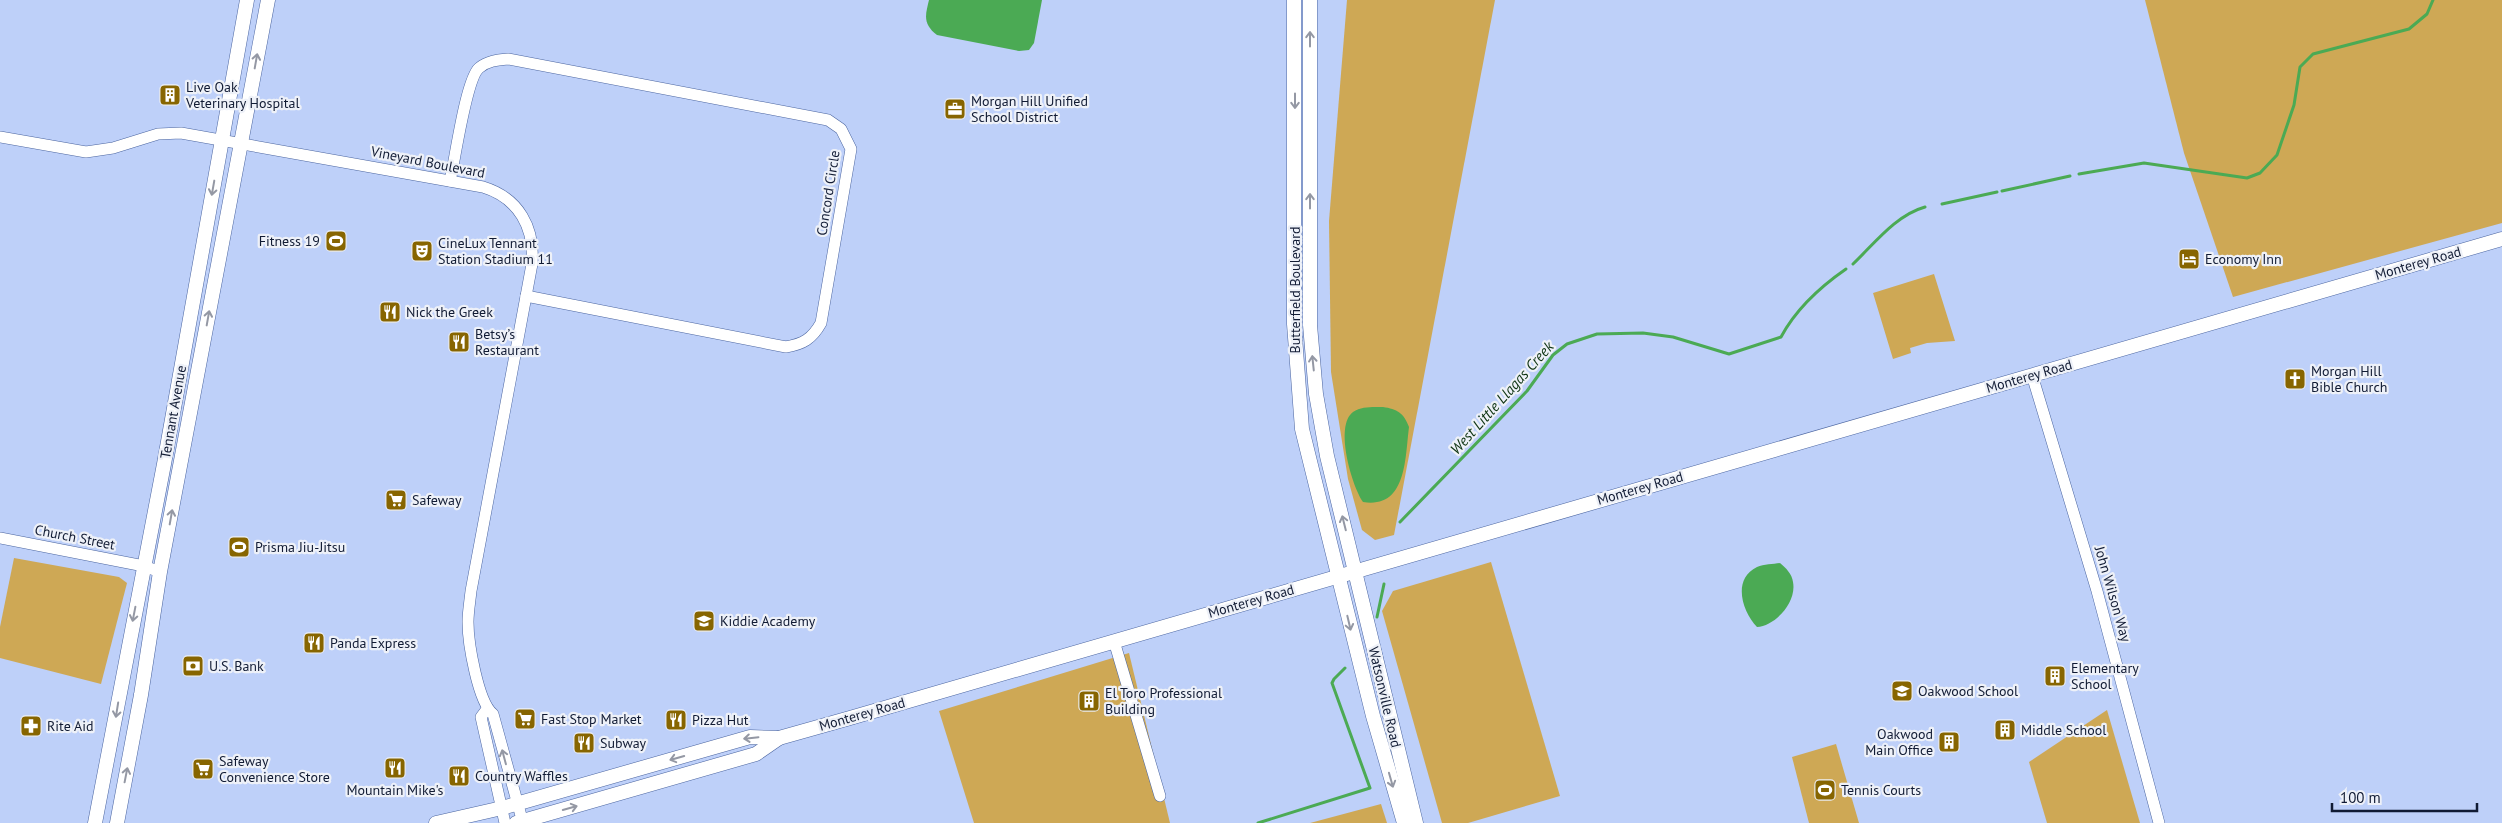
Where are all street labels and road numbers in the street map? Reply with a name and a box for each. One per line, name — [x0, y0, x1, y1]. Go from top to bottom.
street label: Vineyard Boulevard — [368, 142, 487, 182]
street label: Concord Circle — [812, 149, 844, 237]
street label: Butterfield Boulevard — [1286, 226, 1304, 354]
street label: Monterey Road — [2373, 242, 2463, 284]
street label: Monterey Road — [1984, 355, 2074, 397]
street label: Tennant Avenue — [156, 364, 190, 460]
street label: Monterey Road — [1595, 467, 1685, 509]
street label: Church Street — [33, 520, 117, 554]
street label: John Wilson Way — [2090, 543, 2135, 644]
street label: Monterey Road — [1206, 580, 1296, 622]
street label: Watsonville Road — [1365, 645, 1405, 749]
street label: Monterey Road — [817, 693, 907, 735]

